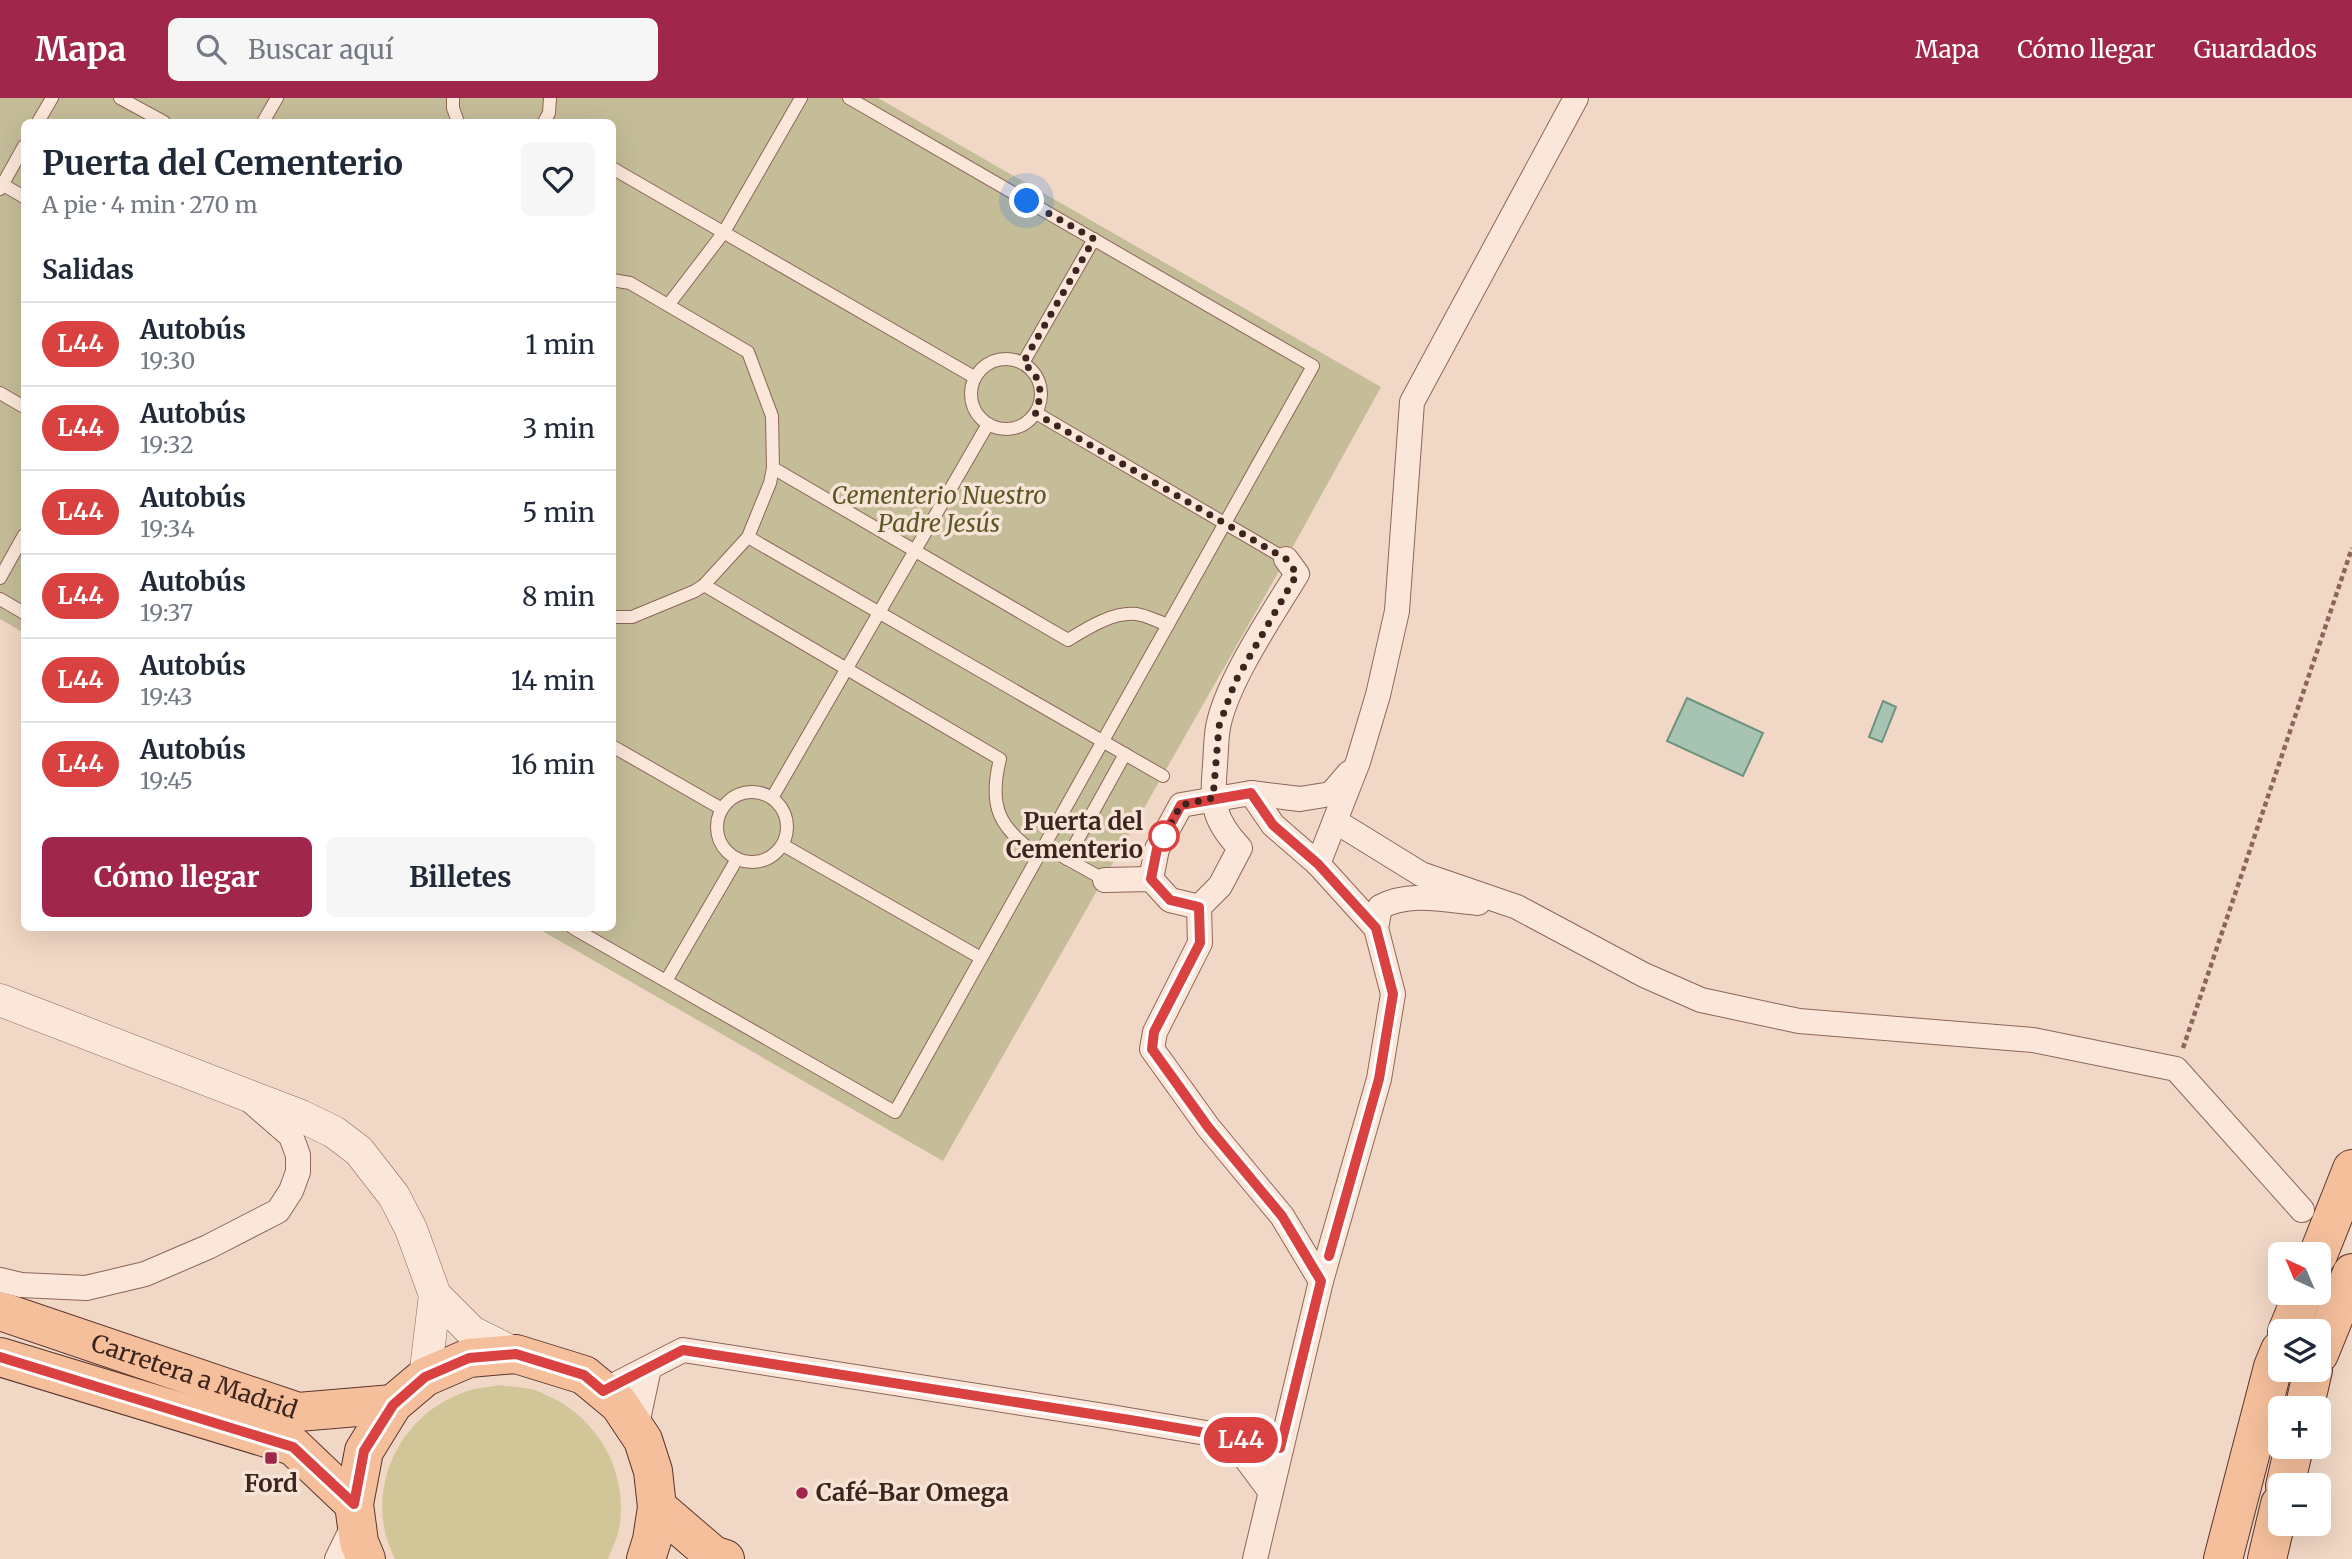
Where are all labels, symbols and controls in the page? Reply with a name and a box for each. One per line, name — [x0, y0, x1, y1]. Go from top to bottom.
search box — [168, 18, 658, 81]
text: Mapa — [35, 29, 126, 70]
icon: search — [192, 30, 230, 68]
text: Buscar aquí — [248, 33, 393, 66]
text: Mapa — [1915, 34, 1979, 65]
text: Cómo llegar — [2017, 34, 2156, 65]
text: Guardados — [2194, 34, 2317, 65]
button: heart — [521, 142, 595, 216]
text: Puerta del Cementerio — [42, 143, 403, 184]
your location — [1009, 183, 1044, 218]
text: A pie · 4 min · 270 m — [42, 190, 258, 219]
text: Salidas — [42, 253, 134, 286]
text: Autobús — [140, 313, 246, 346]
text: L44 — [57, 328, 104, 359]
text: 1 min — [526, 328, 595, 361]
text: 19:30 — [140, 346, 195, 375]
text: Autobús — [140, 397, 246, 430]
text: L44 — [57, 412, 104, 443]
text: 3 min — [523, 412, 595, 445]
text: 19:32 — [140, 430, 194, 459]
park label: Cementerio Nuestro Padre Jesús — [831, 480, 1047, 539]
text: Autobús — [140, 481, 246, 514]
text: L44 — [57, 496, 104, 527]
text: 5 min — [522, 496, 595, 529]
text: 19:34 — [140, 514, 195, 543]
text: Autobús — [140, 565, 246, 598]
text: L44 — [57, 580, 104, 611]
text: 8 min — [522, 580, 595, 613]
text: 19:37 — [140, 598, 193, 627]
text: Autobús — [140, 649, 246, 682]
text: L44 — [57, 664, 104, 695]
text: 14 min — [511, 664, 595, 697]
text: 19:43 — [140, 682, 193, 711]
text: Autobús — [140, 733, 246, 766]
text: L44 — [57, 748, 104, 779]
text: 16 min — [511, 748, 595, 781]
text: 19:45 — [140, 766, 193, 795]
place label: Puerta del Cementerio — [1006, 806, 1143, 865]
marker: Puerta del Cementerio — [1149, 821, 1179, 851]
button: Cómo llegar — [42, 837, 312, 917]
button: Billetes — [326, 837, 595, 917]
north arrow — [2268, 1242, 2331, 1306]
map controls — [2268, 1242, 2331, 1536]
button: layers — [2268, 1319, 2331, 1382]
street label: Carretera a Madrid — [87, 1327, 301, 1426]
button: + — [2268, 1396, 2331, 1459]
line badge: L44 — [1201, 1417, 1281, 1463]
text: L44 — [1218, 1424, 1264, 1455]
marker: Ford — [263, 1450, 279, 1466]
place label: Ford — [244, 1468, 298, 1499]
button: − — [2268, 1473, 2331, 1536]
place label: Café-Bar Omega — [816, 1477, 1009, 1508]
marker: Café-Bar Omega — [794, 1485, 810, 1501]

